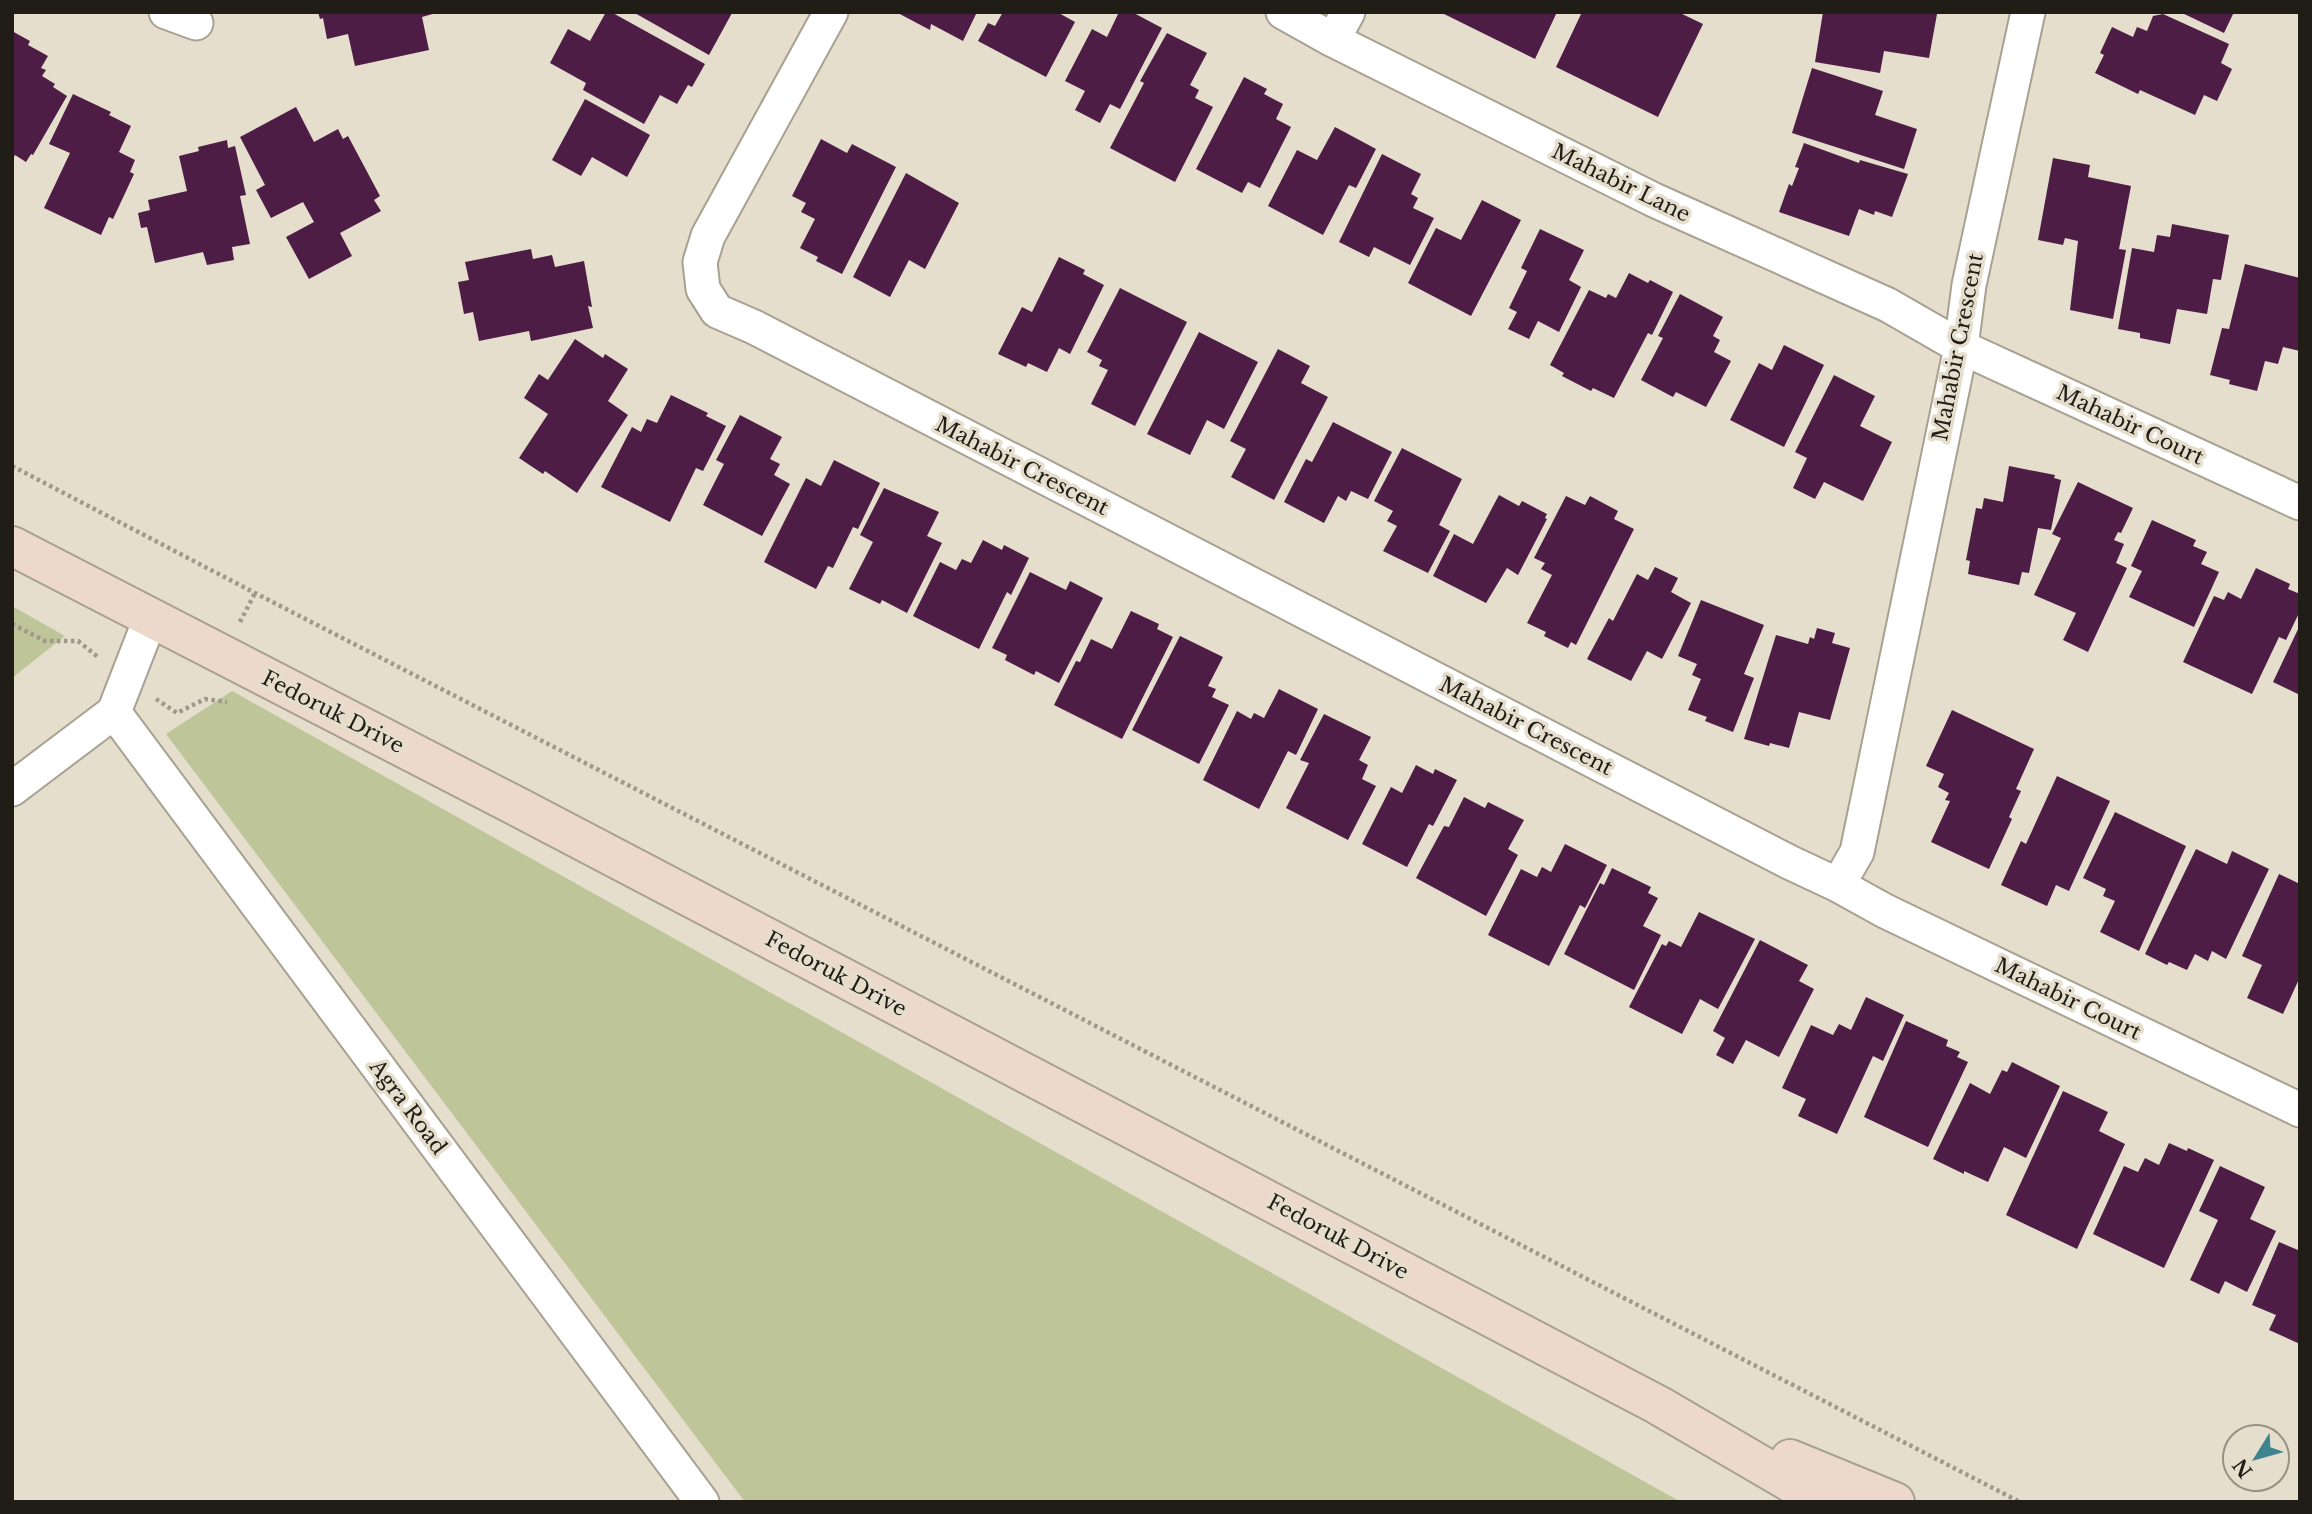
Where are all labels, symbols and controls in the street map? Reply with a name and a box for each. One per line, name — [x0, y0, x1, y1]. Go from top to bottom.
street label: Mahabir Lane — [1548, 138, 1694, 228]
street label: Mahabir Crescent — [1927, 251, 1989, 443]
street label: Mahabir Court — [2052, 379, 2208, 471]
street label: Mahabir Crescent — [931, 411, 1113, 521]
street label: Fedoruk Drive — [258, 665, 408, 759]
street label: Mahabir Crescent — [1435, 671, 1617, 781]
street label: Fedoruk Drive — [761, 926, 911, 1022]
street label: Mahabir Court — [1991, 952, 2145, 1046]
street label: Agra Road — [363, 1054, 452, 1160]
street label: Fedoruk Drive — [1263, 1189, 1413, 1285]
north arrow — [2221, 1423, 2291, 1493]
text: N — [2228, 1454, 2257, 1482]

